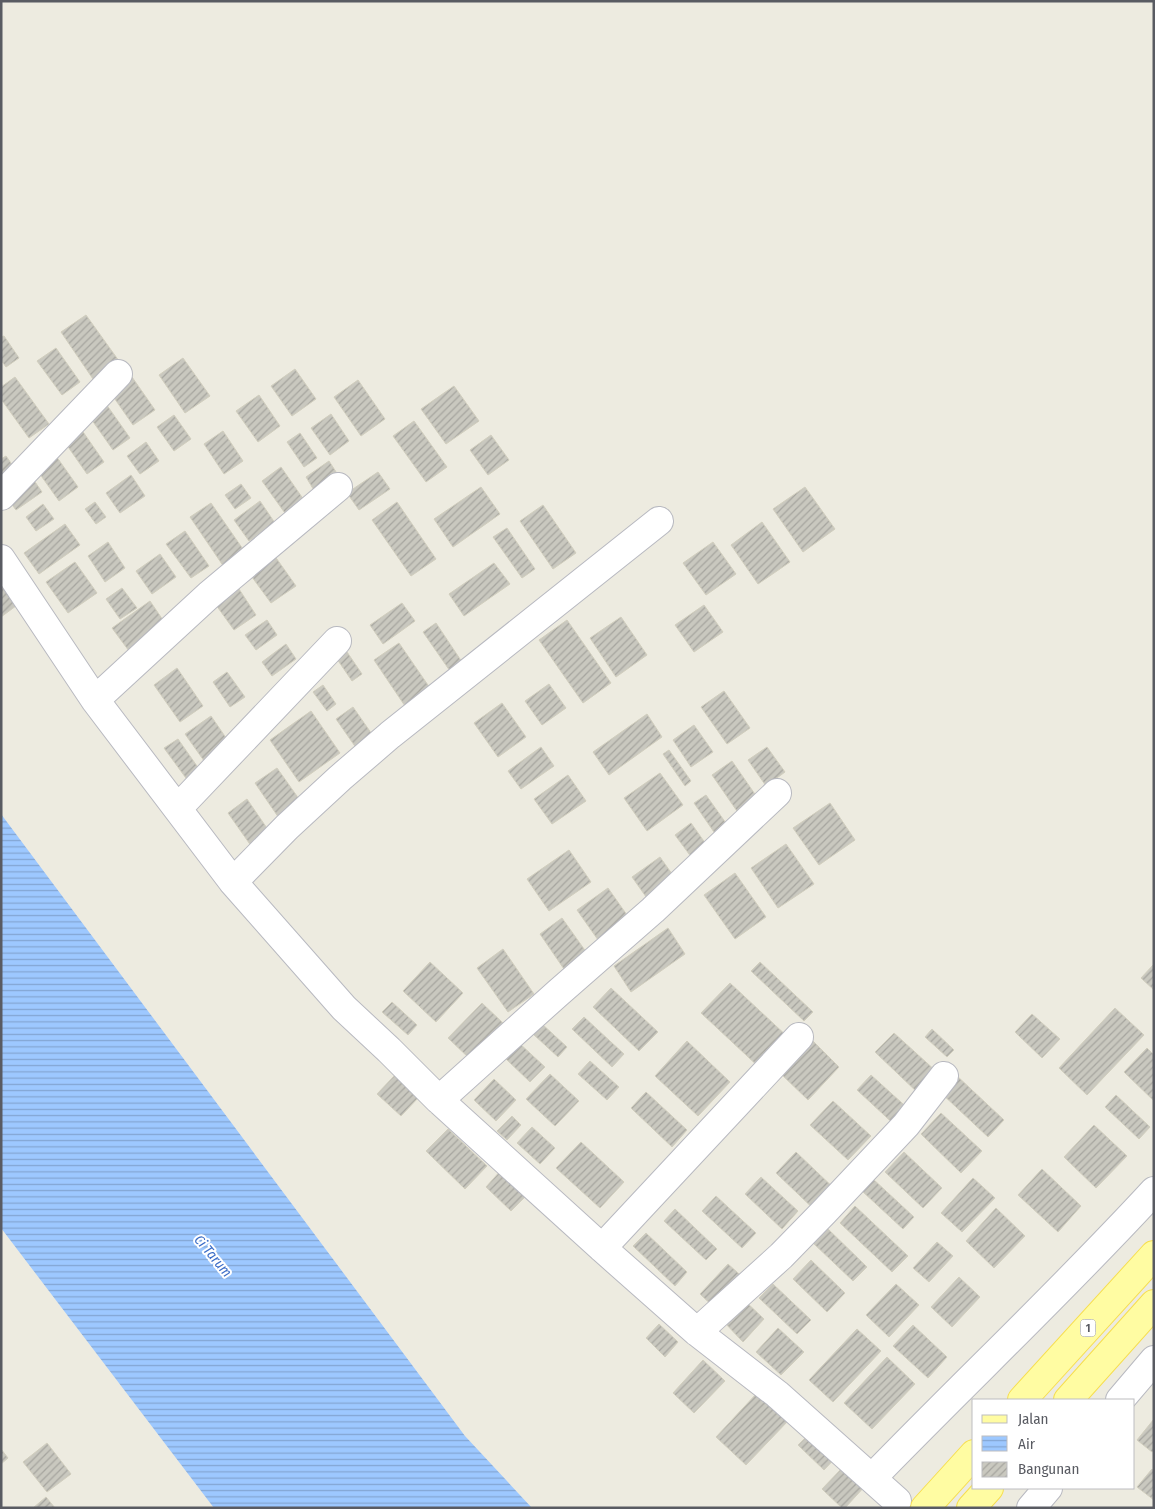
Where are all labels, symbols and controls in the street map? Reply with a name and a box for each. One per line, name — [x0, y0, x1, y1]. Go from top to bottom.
water label: Ci Tarum — [191, 1232, 235, 1280]
road number: 1 — [1080, 1320, 1096, 1336]
legend — [972, 1399, 1135, 1489]
text: Jalan — [1018, 1410, 1048, 1428]
text: Air — [1018, 1435, 1036, 1453]
text: Bangunan — [1018, 1460, 1079, 1478]

